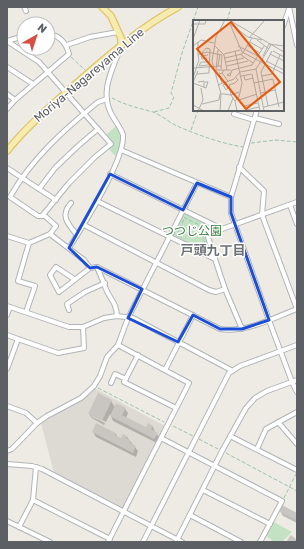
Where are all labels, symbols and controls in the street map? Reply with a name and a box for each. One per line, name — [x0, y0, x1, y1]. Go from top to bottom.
north arrow — [16, 16, 56, 56]
inset map — [193, 20, 284, 111]
street label: Moriya-Nagareyama Line — [31, 25, 147, 125]
park label: つつじ公園 — [162, 224, 222, 238]
district label: 戸頭九丁目 — [180, 243, 246, 258]

